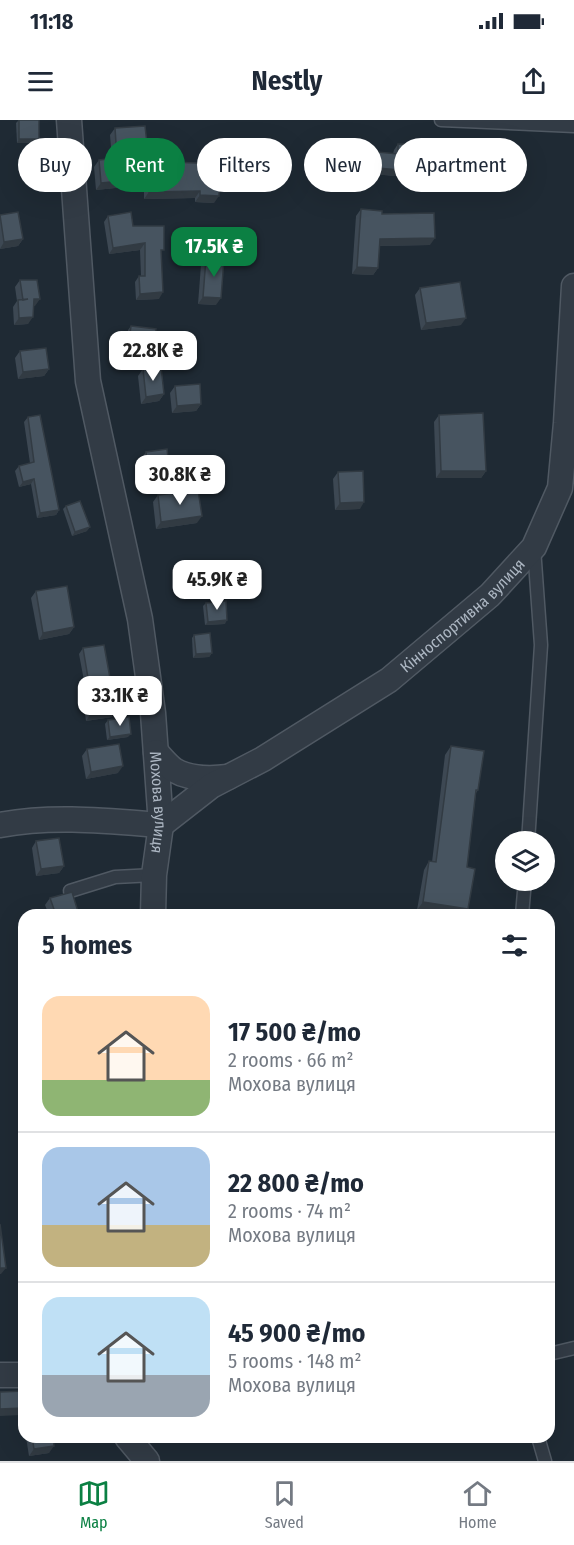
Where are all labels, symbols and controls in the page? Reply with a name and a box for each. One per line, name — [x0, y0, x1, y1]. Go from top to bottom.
text: 11:18 — [30, 8, 73, 35]
icon: menu — [24, 65, 57, 98]
text: Nestly — [252, 65, 322, 97]
icon: share — [517, 65, 550, 98]
chip: Buy — [18, 138, 92, 192]
chip: Rent — [104, 138, 185, 192]
chip: Filters — [197, 138, 292, 192]
chip: New — [304, 138, 382, 192]
chip: Apartment — [394, 138, 527, 192]
pin: 17.5K ₴ — [159, 227, 269, 278]
text: 17.5K ₴ — [185, 234, 243, 258]
pin: 22.8K ₴ — [98, 331, 208, 382]
text: 22.8K ₴ — [123, 338, 183, 362]
pin: 30.8K ₴ — [125, 455, 235, 506]
text: 30.8K ₴ — [149, 462, 211, 486]
street label: Кінноспортивна вулиця — [396, 555, 529, 677]
pin: 45.9K ₴ — [162, 560, 272, 611]
text: 45.9K ₴ — [187, 567, 247, 591]
pin: 33.1K ₴ — [65, 676, 175, 727]
text: 33.1K ₴ — [92, 683, 148, 707]
street label: Мохова вулиця — [146, 751, 170, 855]
map controls — [495, 831, 555, 891]
button: layers — [495, 831, 555, 891]
icon: filters — [498, 929, 531, 962]
text: 5 homes — [42, 930, 132, 961]
text: 17 500 ₴/mo — [228, 1017, 361, 1048]
icon: home — [90, 1020, 162, 1092]
text: 2 rooms · 66 m² — [228, 1048, 354, 1072]
text: Мохова вулиця — [228, 1072, 356, 1096]
text: 22 800 ₴/mo — [228, 1168, 364, 1199]
icon: home — [90, 1171, 162, 1243]
text: 2 rooms · 74 m² — [228, 1199, 351, 1223]
text: Мохова вулиця — [228, 1223, 356, 1247]
text: 45 900 ₴/mo — [228, 1318, 365, 1349]
icon: home — [90, 1321, 162, 1393]
text: 5 rooms · 148 m² — [228, 1349, 362, 1373]
text: Мохова вулиця — [228, 1373, 356, 1397]
tab: Map — [77, 1477, 110, 1532]
tab: Saved — [265, 1477, 304, 1532]
tab: Home — [458, 1477, 497, 1532]

